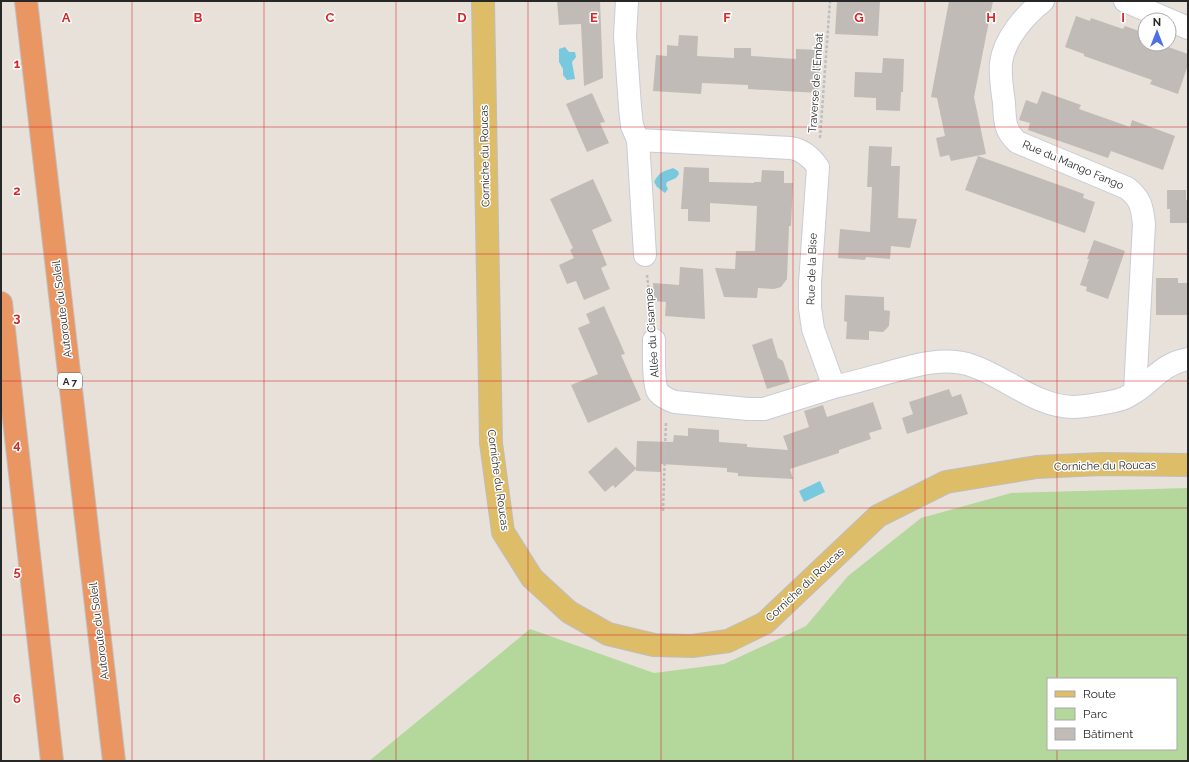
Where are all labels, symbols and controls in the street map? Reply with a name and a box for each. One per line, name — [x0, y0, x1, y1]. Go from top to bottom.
text: A — [62, 10, 71, 25]
text: B — [194, 10, 203, 25]
text: C — [326, 10, 335, 25]
text: D — [457, 10, 467, 25]
text: E — [590, 10, 598, 25]
text: F — [723, 10, 731, 25]
text: G — [854, 10, 864, 25]
text: H — [986, 10, 996, 25]
text: I — [1121, 10, 1125, 25]
north arrow — [1137, 12, 1177, 52]
text: N — [1153, 16, 1161, 29]
street label: Traverse de l'Embat — [806, 32, 826, 133]
text: 1 — [14, 56, 21, 71]
street label: Corniche du Roucas — [478, 105, 492, 207]
street label: Rue du Mango Fango — [1020, 138, 1126, 192]
text: 2 — [13, 183, 21, 198]
street label: Rue de la Bise — [804, 232, 820, 305]
street label: Autoroute du Soleil — [50, 260, 74, 358]
street label: Allée du Cisampe — [642, 287, 662, 378]
text: 3 — [13, 310, 21, 325]
road number: A 7 — [58, 373, 82, 389]
street label: Corniche du Roucas — [484, 429, 512, 531]
text: 4 — [13, 437, 21, 452]
street label: Corniche du Roucas — [1054, 459, 1156, 473]
street label: Corniche du Roucas — [763, 545, 847, 625]
text: 5 — [13, 564, 21, 579]
street label: Autoroute du Soleil — [87, 582, 111, 680]
legend — [1047, 678, 1177, 750]
text: Route — [1083, 687, 1116, 701]
text: 6 — [13, 691, 21, 706]
text: Parc — [1083, 707, 1108, 721]
text: Bâtiment — [1083, 727, 1133, 741]

